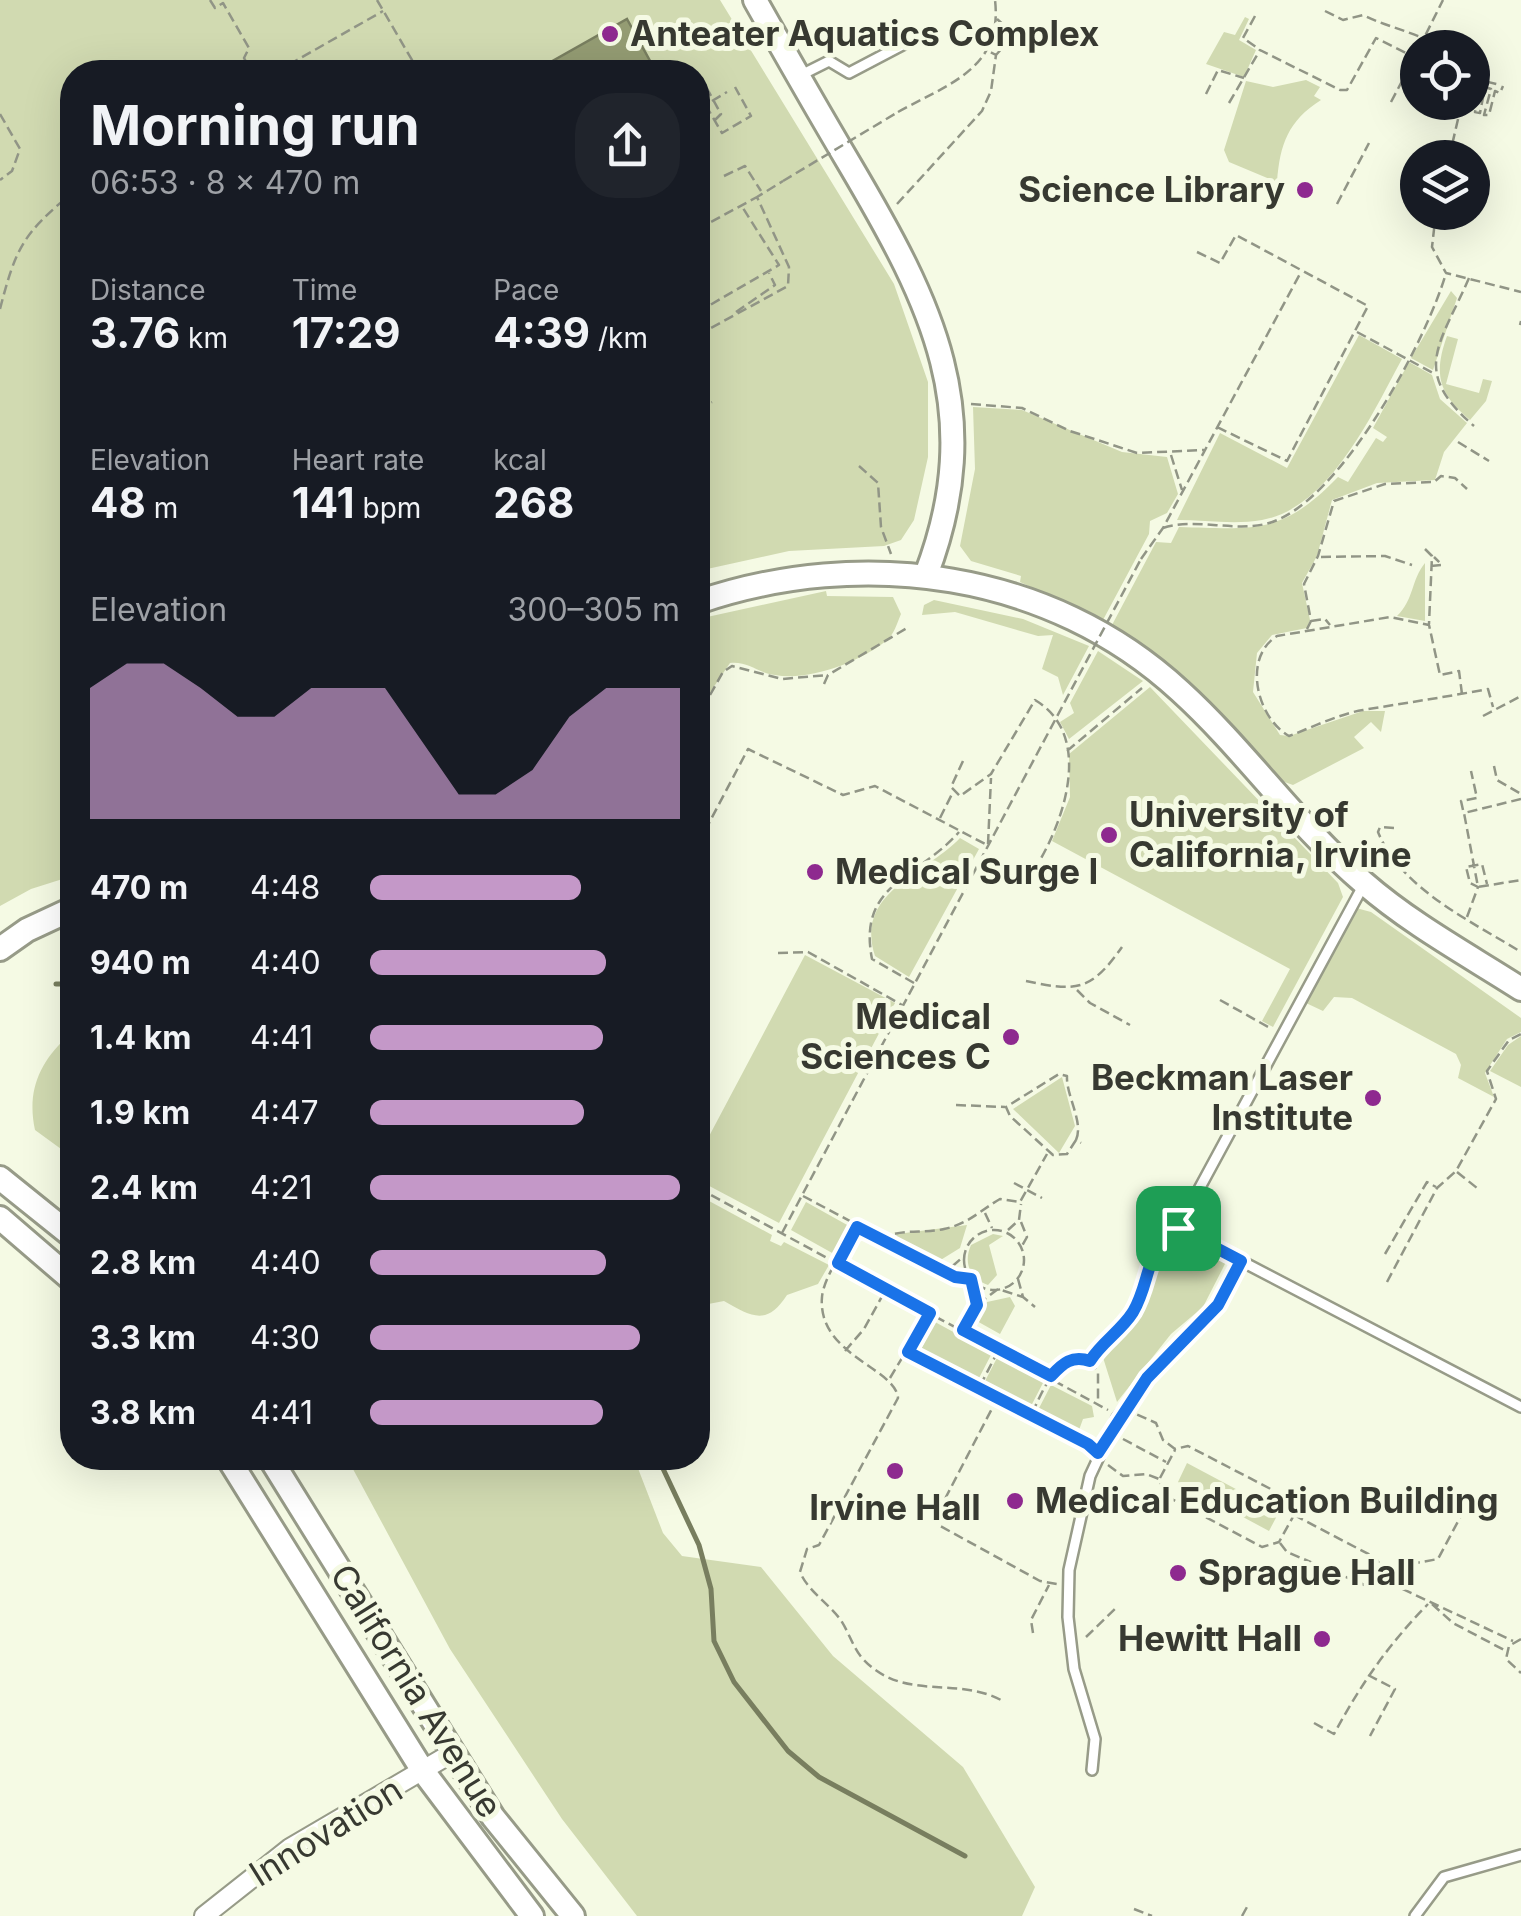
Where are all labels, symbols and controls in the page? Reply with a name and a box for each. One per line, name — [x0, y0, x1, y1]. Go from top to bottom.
place label: Anteater Aquatics Complex — [630, 12, 1099, 54]
marker: Anteater Aquatics Complex — [599, 23, 621, 45]
map controls — [1400, 30, 1490, 230]
button: locate — [1400, 30, 1490, 120]
text: Morning run — [90, 92, 420, 158]
button: share — [575, 93, 680, 198]
button: layers — [1400, 140, 1490, 230]
text: 06:53 · 8 × 470 m — [90, 163, 360, 202]
place label: Science Library — [1018, 168, 1285, 210]
marker: Science Library — [1294, 179, 1316, 201]
text: Distance — [90, 273, 206, 307]
text: Time — [292, 273, 357, 307]
text: Pace — [493, 273, 559, 307]
text: 3.76 — [90, 307, 180, 358]
text: 17:29 — [292, 307, 401, 358]
text: 4:39 — [493, 307, 590, 358]
text: km — [180, 321, 228, 355]
text: /km — [590, 321, 648, 355]
text: Elevation — [90, 443, 210, 477]
text: Heart rate — [292, 443, 424, 477]
text: kcal — [493, 443, 547, 477]
text: 48 — [90, 477, 146, 528]
text: 141 — [292, 477, 355, 528]
text: 268 — [493, 477, 574, 528]
text: m — [146, 491, 178, 525]
text: bpm — [355, 491, 421, 525]
text: Elevation — [90, 590, 227, 629]
text: 300–305 m — [507, 590, 680, 629]
place label: University of California, Irvine — [1129, 793, 1412, 875]
marker: University of California, Irvine — [1098, 824, 1120, 846]
place label: Medical Surge I — [835, 850, 1098, 892]
marker: Medical Surge I — [804, 861, 826, 883]
text: 470 m — [90, 868, 188, 907]
text: 4:48 — [250, 868, 320, 907]
text: 940 m — [90, 943, 191, 982]
text: 4:40 — [250, 943, 321, 982]
place label: Medical Sciences C — [800, 995, 991, 1077]
text: 1.4 km — [90, 1018, 191, 1057]
text: 4:41 — [250, 1018, 313, 1057]
marker: Medical Sciences C — [1000, 1026, 1022, 1048]
place label: Beckman Laser Institute — [1091, 1056, 1353, 1138]
marker: Beckman Laser Institute — [1362, 1087, 1384, 1109]
text: 1.9 km — [90, 1093, 190, 1132]
text: 4:47 — [250, 1093, 319, 1132]
text: 2.4 km — [90, 1168, 198, 1207]
text: 4:21 — [250, 1168, 312, 1207]
pin — [1136, 1186, 1221, 1271]
icon: arrive — [1151, 1201, 1206, 1256]
text: 2.8 km — [90, 1243, 196, 1282]
text: 4:40 — [250, 1243, 321, 1282]
text: 3.3 km — [90, 1318, 196, 1357]
text: 4:30 — [250, 1318, 320, 1357]
text: 3.8 km — [90, 1393, 196, 1432]
text: 4:41 — [250, 1393, 313, 1432]
marker: Irvine Hall — [884, 1460, 906, 1482]
place label: Medical Education Building — [1035, 1479, 1499, 1521]
place label: Irvine Hall — [809, 1486, 981, 1528]
marker: Medical Education Building — [1004, 1490, 1026, 1512]
place label: Sprague Hall — [1198, 1551, 1416, 1593]
street label: California Avenue — [322, 1556, 512, 1825]
marker: Sprague Hall — [1167, 1562, 1189, 1584]
place label: Hewitt Hall — [1118, 1617, 1302, 1659]
marker: Hewitt Hall — [1311, 1628, 1333, 1650]
street label: Innovation — [241, 1768, 409, 1894]

